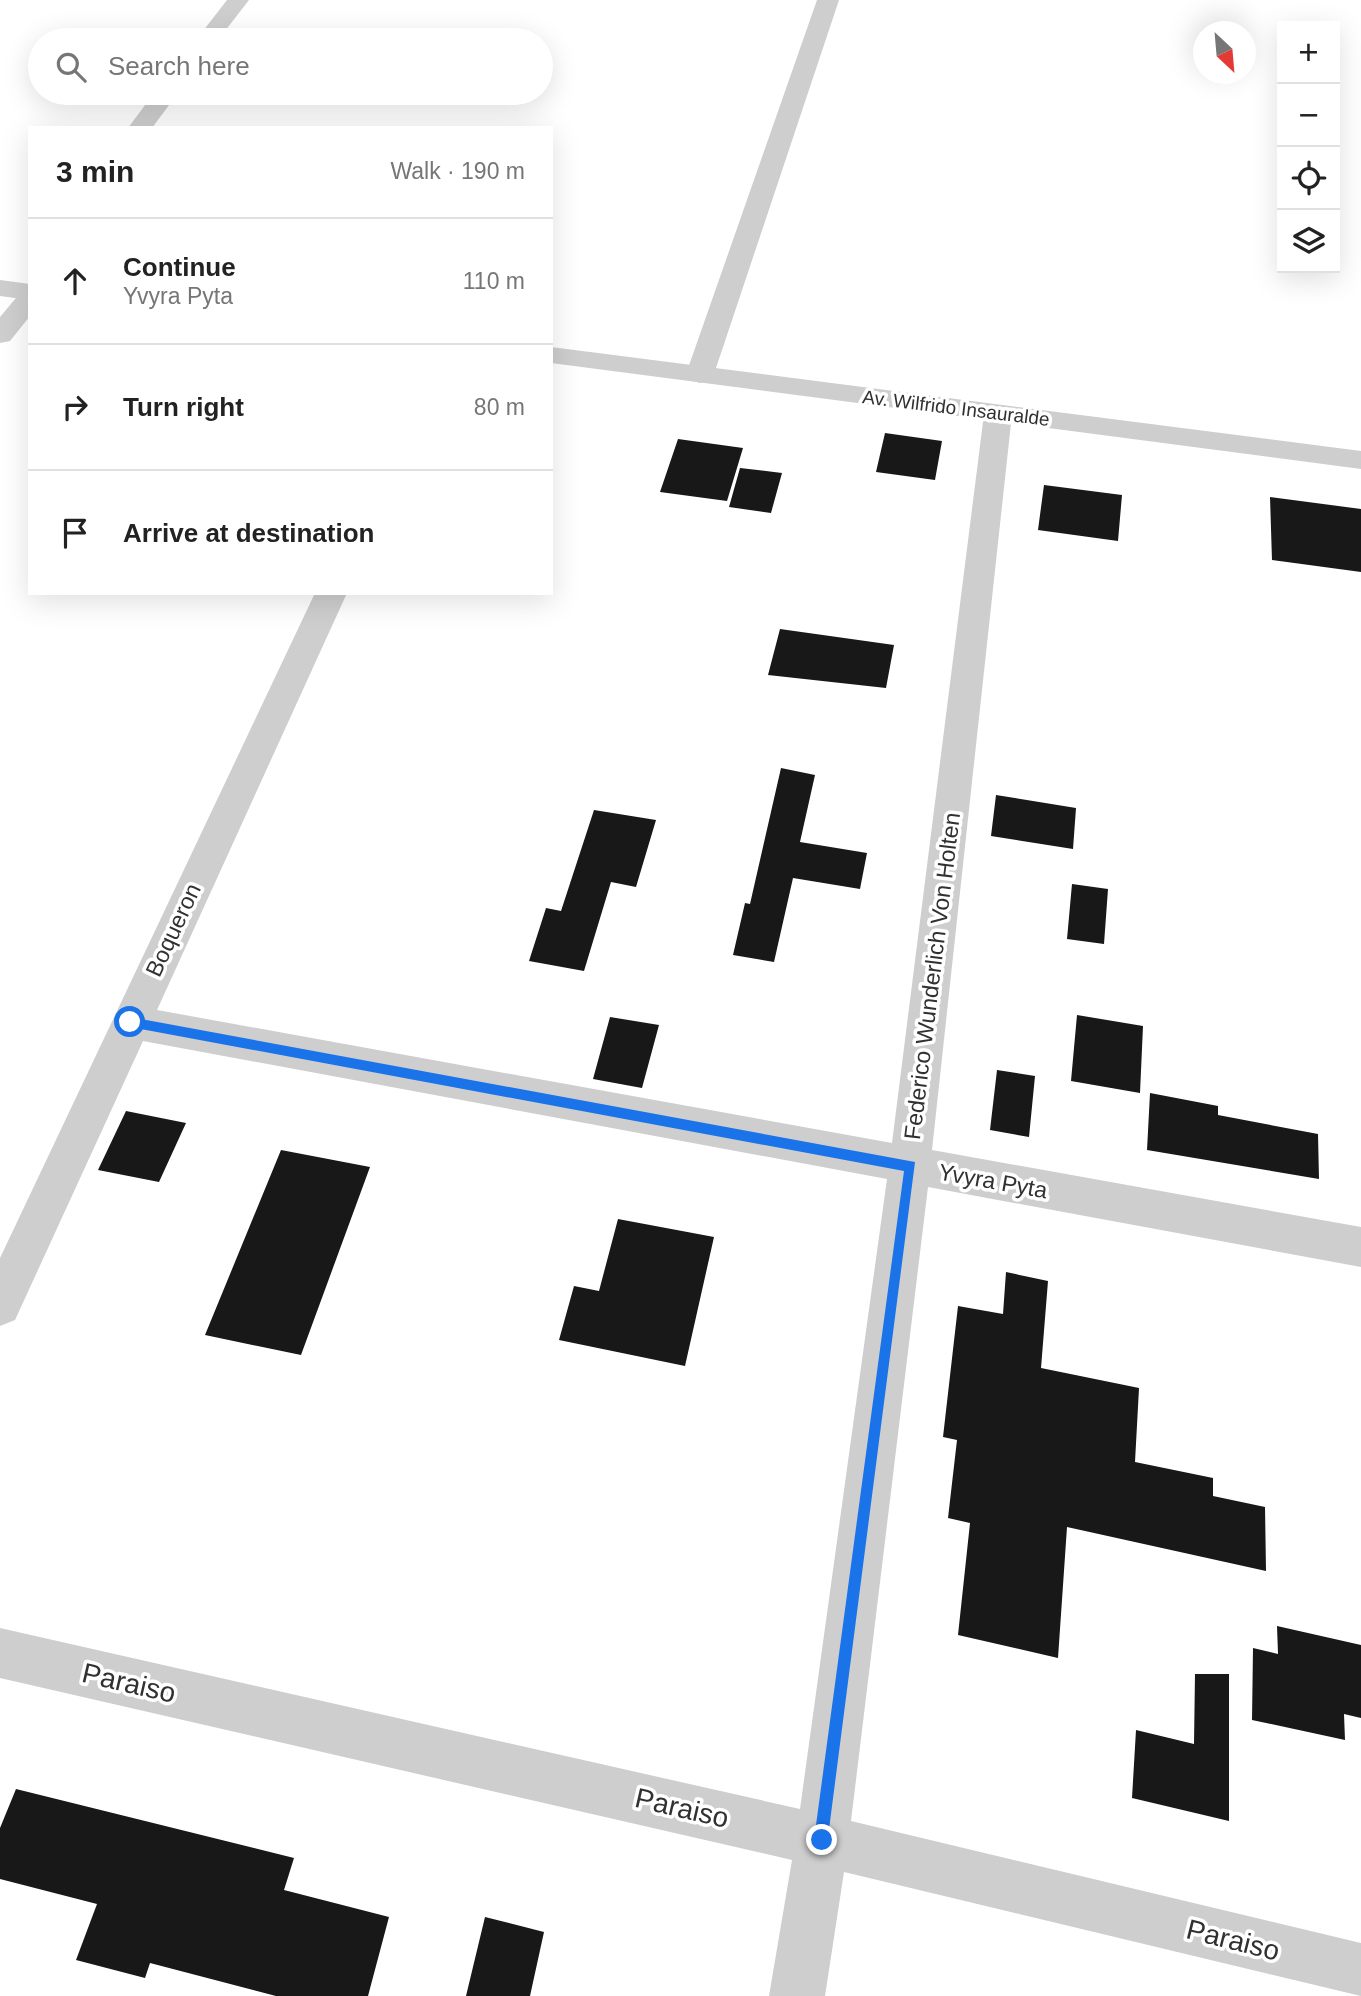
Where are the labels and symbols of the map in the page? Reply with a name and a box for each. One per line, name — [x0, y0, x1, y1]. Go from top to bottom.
north arrow — [1193, 21, 1256, 84]
street label: Av. Wilfrido Insauralde — [861, 386, 1051, 430]
street label: Federico Wunderlich Von Holten — [899, 811, 965, 1141]
street label: Boqueron — [140, 879, 206, 981]
route start — [114, 1006, 145, 1037]
street label: Yvyra Pyta — [937, 1159, 1050, 1203]
street label: Paraiso — [79, 1657, 179, 1709]
street label: Paraiso — [632, 1782, 732, 1834]
route end — [806, 1824, 837, 1855]
street label: Paraiso — [1183, 1913, 1283, 1967]

